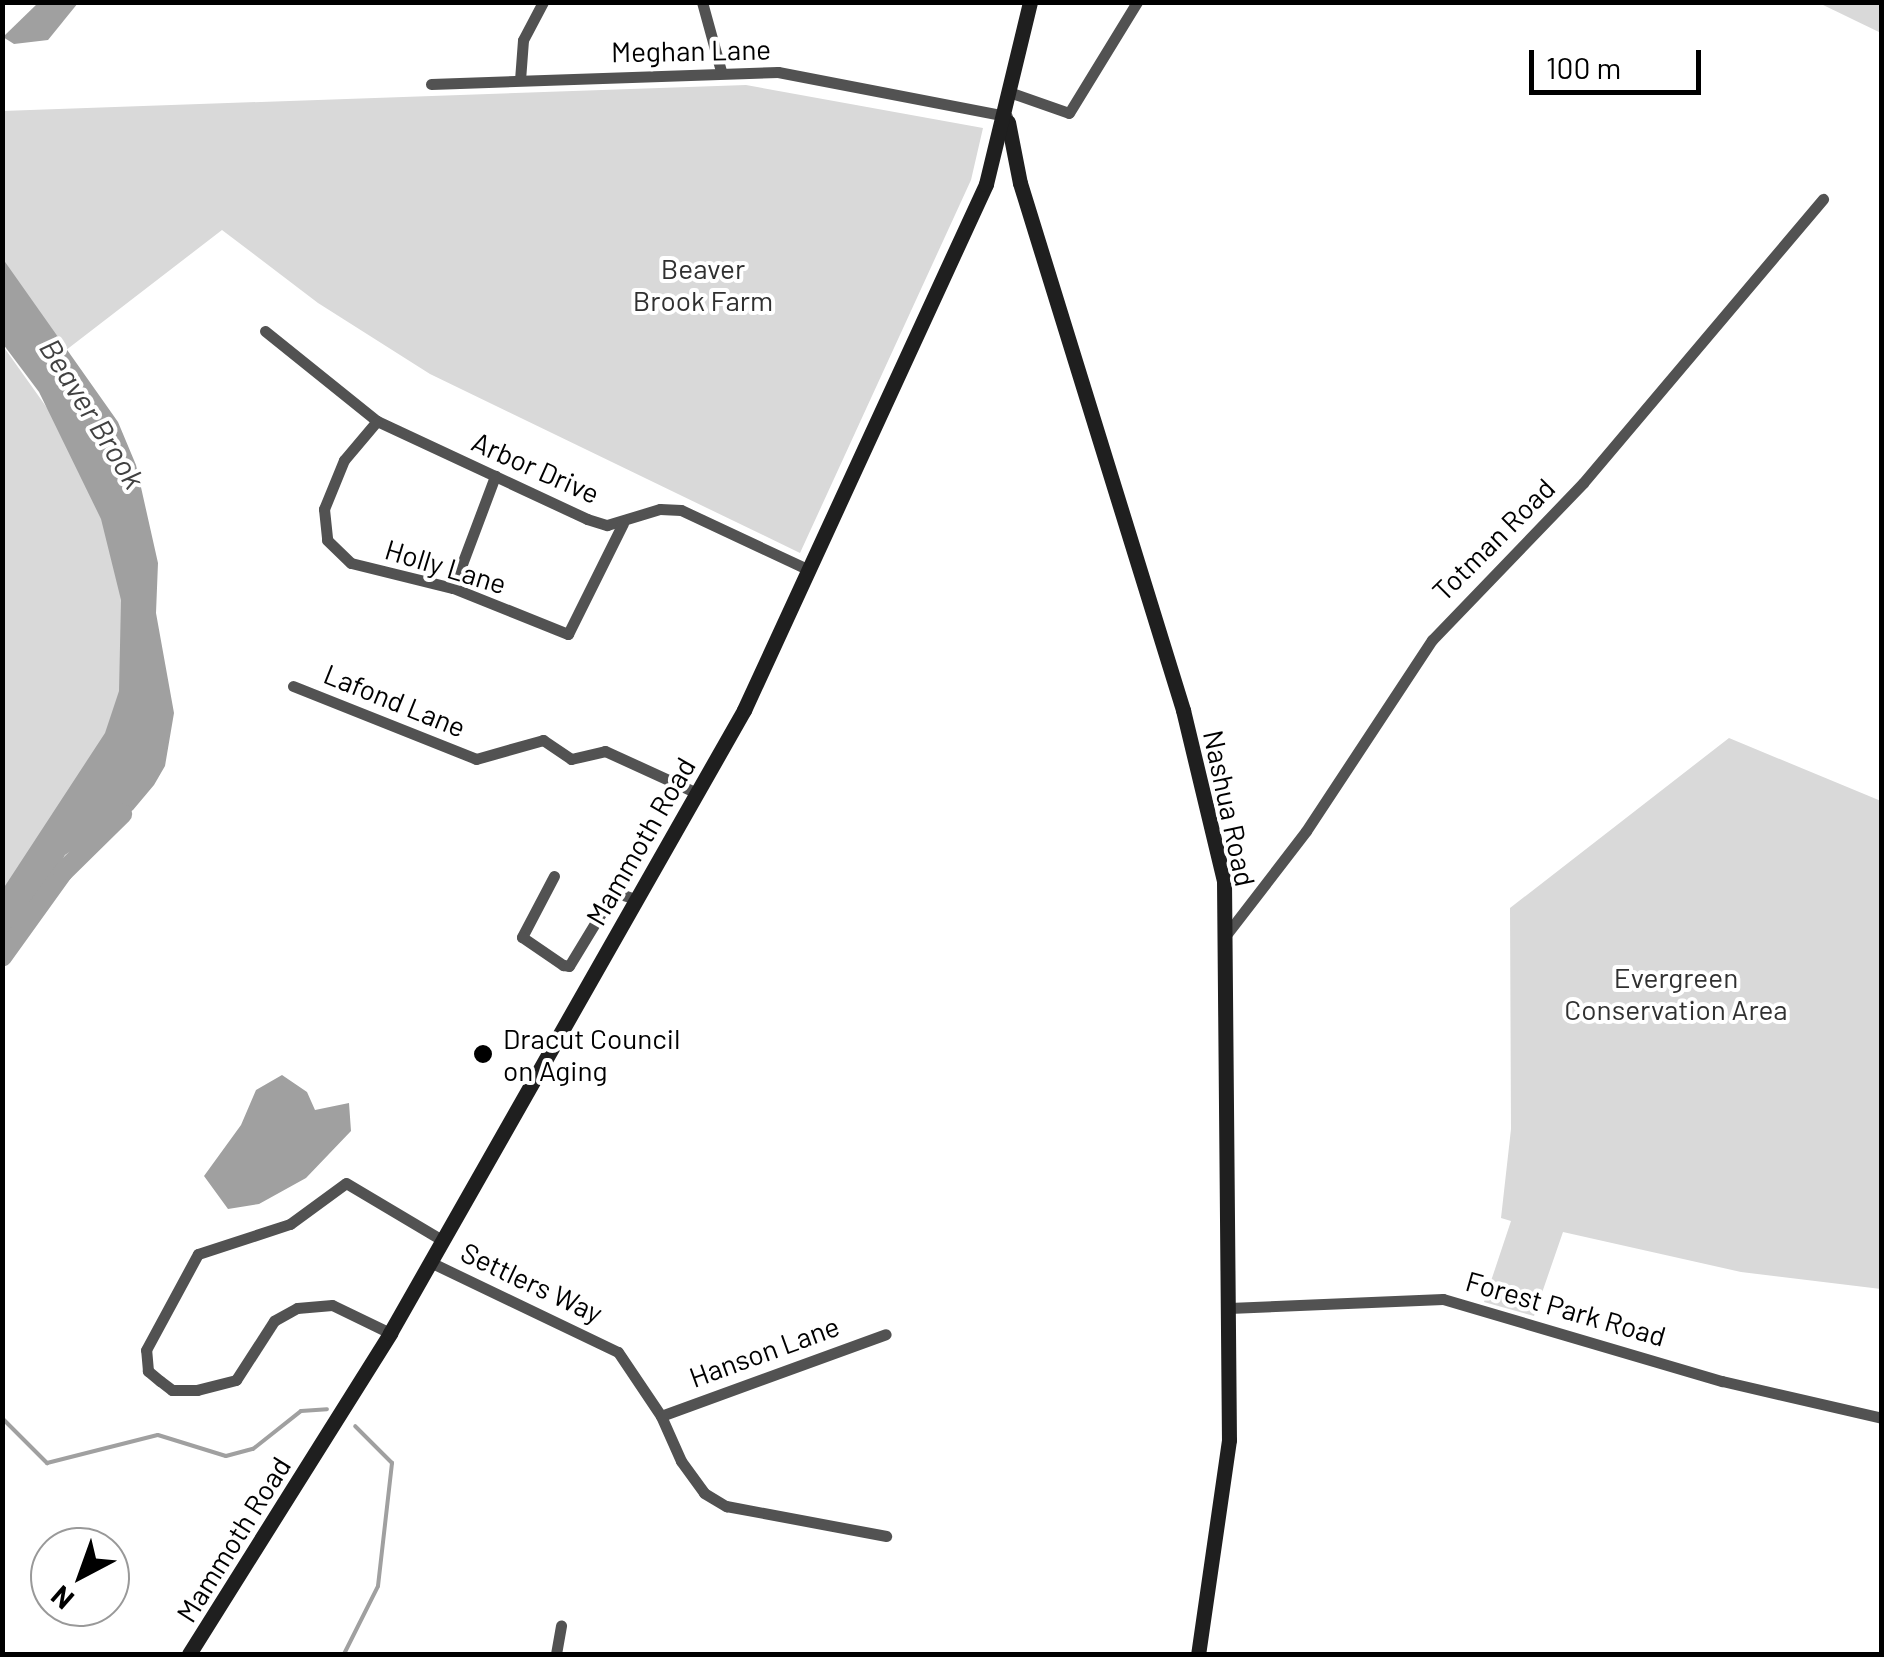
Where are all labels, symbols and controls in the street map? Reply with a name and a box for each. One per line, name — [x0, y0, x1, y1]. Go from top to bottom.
scale bar — [1534, 30, 1706, 92]
street label: Meghan Lane — [611, 32, 771, 68]
text: 100 m — [1546, 49, 1621, 85]
park label: Beaver Brook Farm — [633, 251, 773, 317]
water label: Beaver Brook — [33, 331, 153, 495]
street label: Arbor Drive — [467, 424, 605, 510]
street label: Totman Road — [1425, 471, 1561, 607]
street label: Holly Lane — [381, 532, 511, 600]
street label: Lafond Lane — [319, 656, 471, 744]
street label: Nashua Road — [1197, 727, 1263, 889]
street label: Mammoth Road — [578, 751, 702, 931]
park label: Evergreen Conservation Area — [1564, 960, 1788, 1026]
place label: Dracut Council on Aging — [503, 1021, 680, 1087]
marker: Dracut Council on Aging — [472, 1043, 494, 1065]
street label: Settlers Way — [456, 1235, 608, 1329]
street label: Forest Park Road — [1462, 1263, 1670, 1353]
street label: Hanson Lane — [684, 1308, 844, 1394]
street label: Mammoth Road — [169, 1450, 297, 1628]
north arrow — [30, 1527, 130, 1627]
text: N — [43, 1579, 80, 1617]

